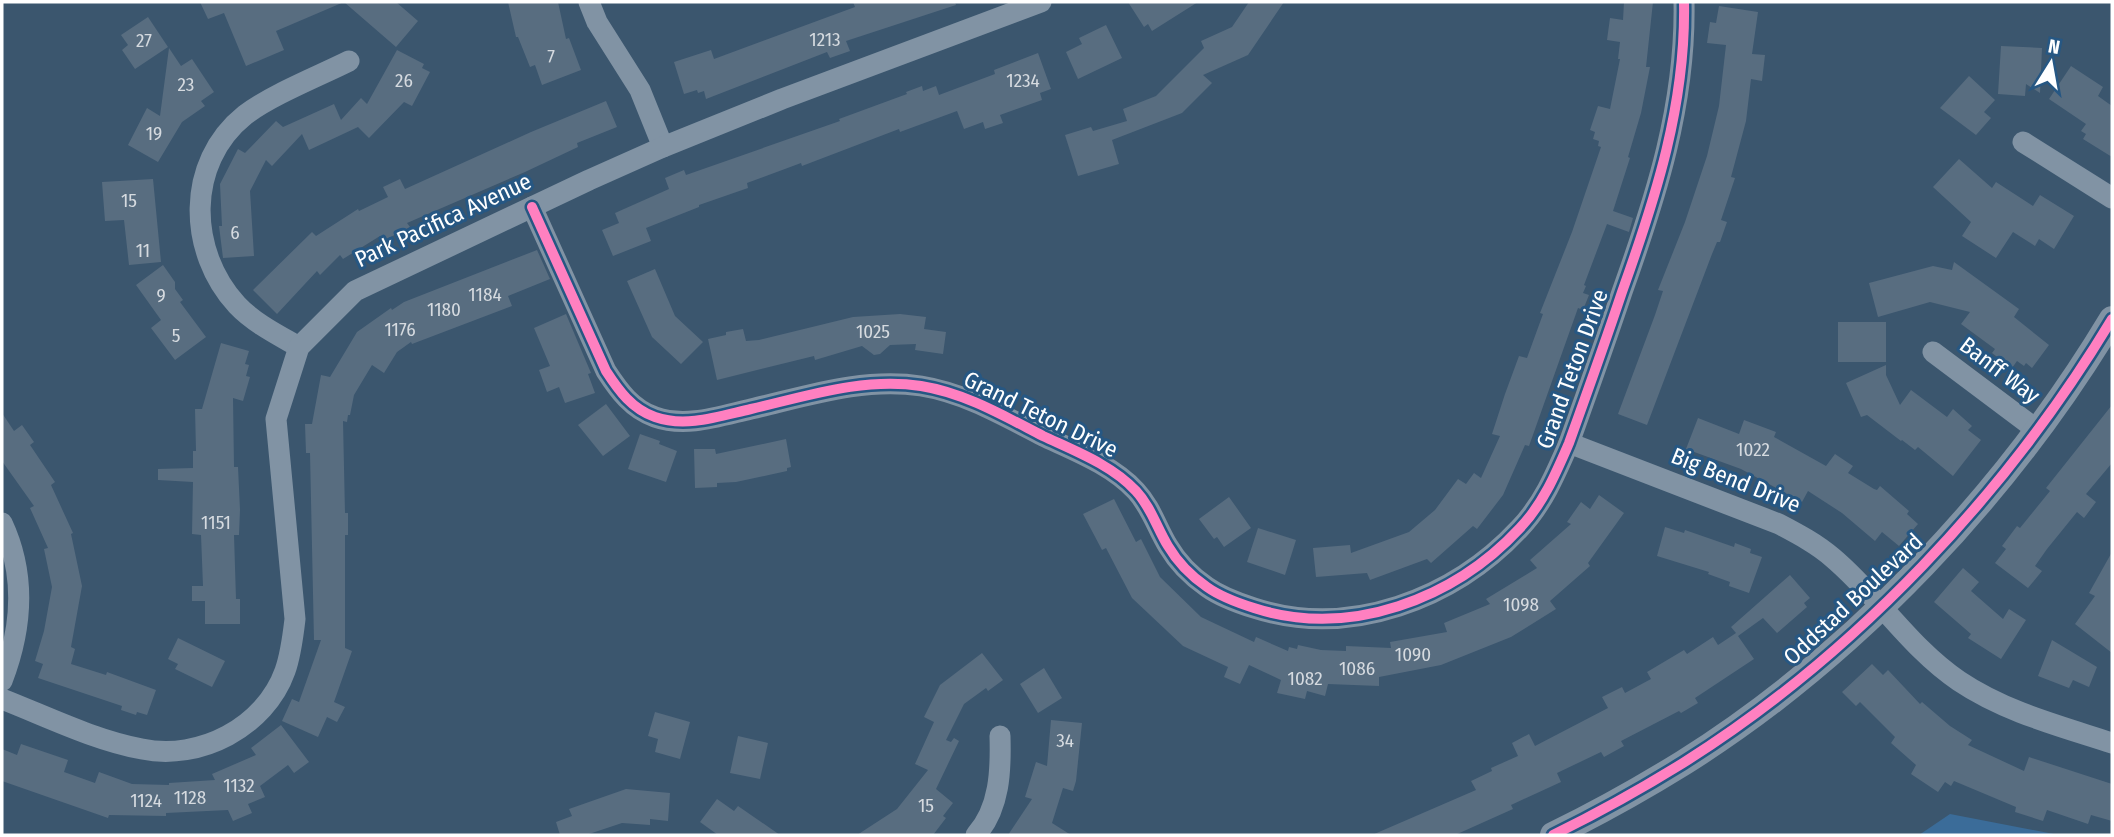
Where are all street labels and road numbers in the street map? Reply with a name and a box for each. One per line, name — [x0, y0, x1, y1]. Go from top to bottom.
street label: Park Pacifica Avenue — [350, 167, 536, 273]
street label: Grand Teton Drive — [1530, 285, 1614, 453]
street label: Banff Way — [1954, 331, 2046, 410]
street label: Grand Teton Drive — [959, 365, 1123, 463]
street label: Big Bend Drive — [1667, 441, 1805, 519]
street label: Oddstad Boulevard — [1778, 527, 1928, 671]

